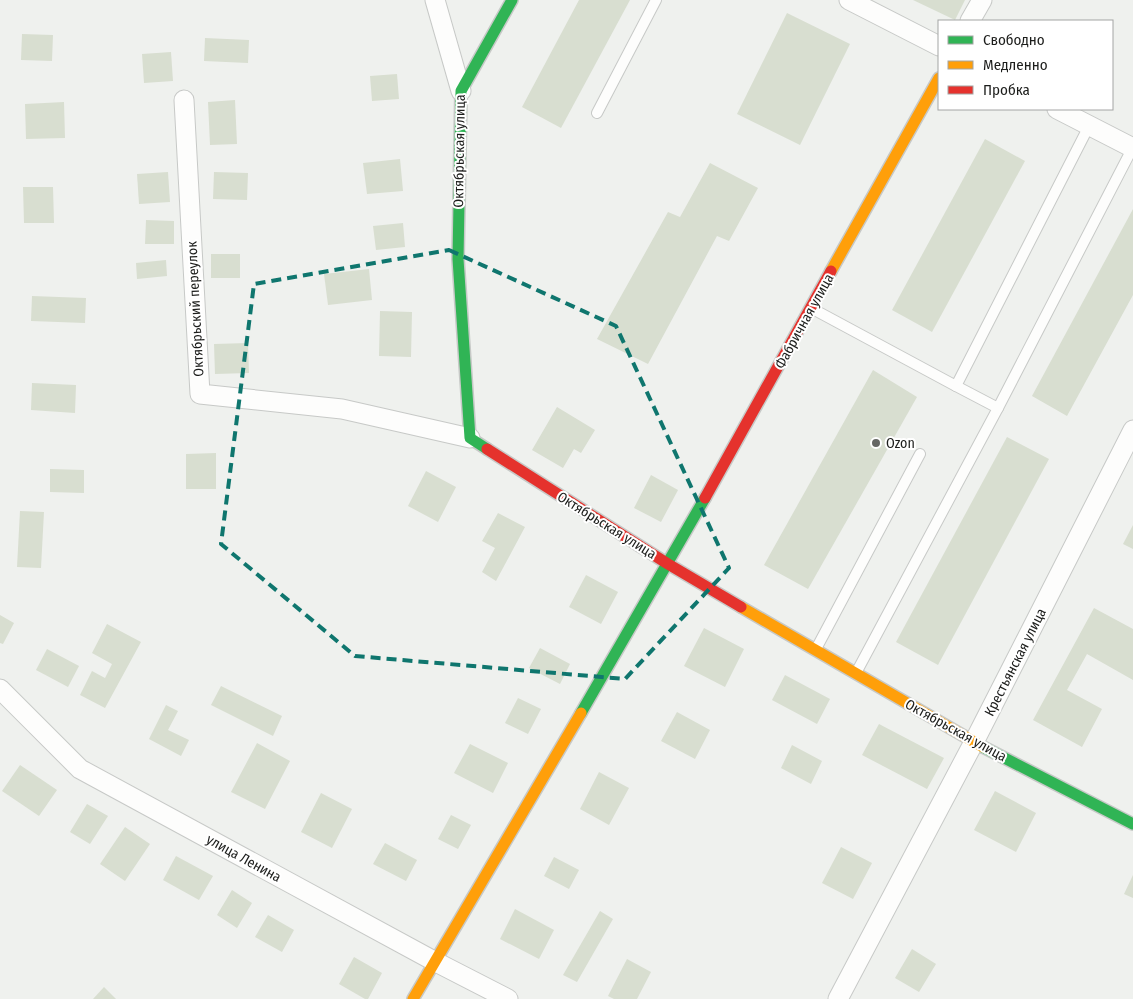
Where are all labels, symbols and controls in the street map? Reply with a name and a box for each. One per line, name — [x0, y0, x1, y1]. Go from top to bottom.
legend — [938, 20, 1113, 110]
text: Свободно — [983, 31, 1045, 49]
text: Медленно — [983, 56, 1048, 74]
text: Пробка — [983, 81, 1030, 99]
street label: Октябрьская улица — [450, 94, 469, 208]
street label: Октябрьский переулок — [183, 240, 208, 377]
street label: Фабричная улица — [771, 271, 838, 372]
place label: Ozon — [886, 435, 915, 452]
marker: Ozon — [870, 437, 882, 449]
street label: Октябрьская улица — [554, 488, 659, 563]
street label: Крестьянская улица — [981, 605, 1050, 719]
street label: Октябрьская улица — [902, 696, 1010, 765]
street label: улица Ленина — [203, 831, 284, 886]

